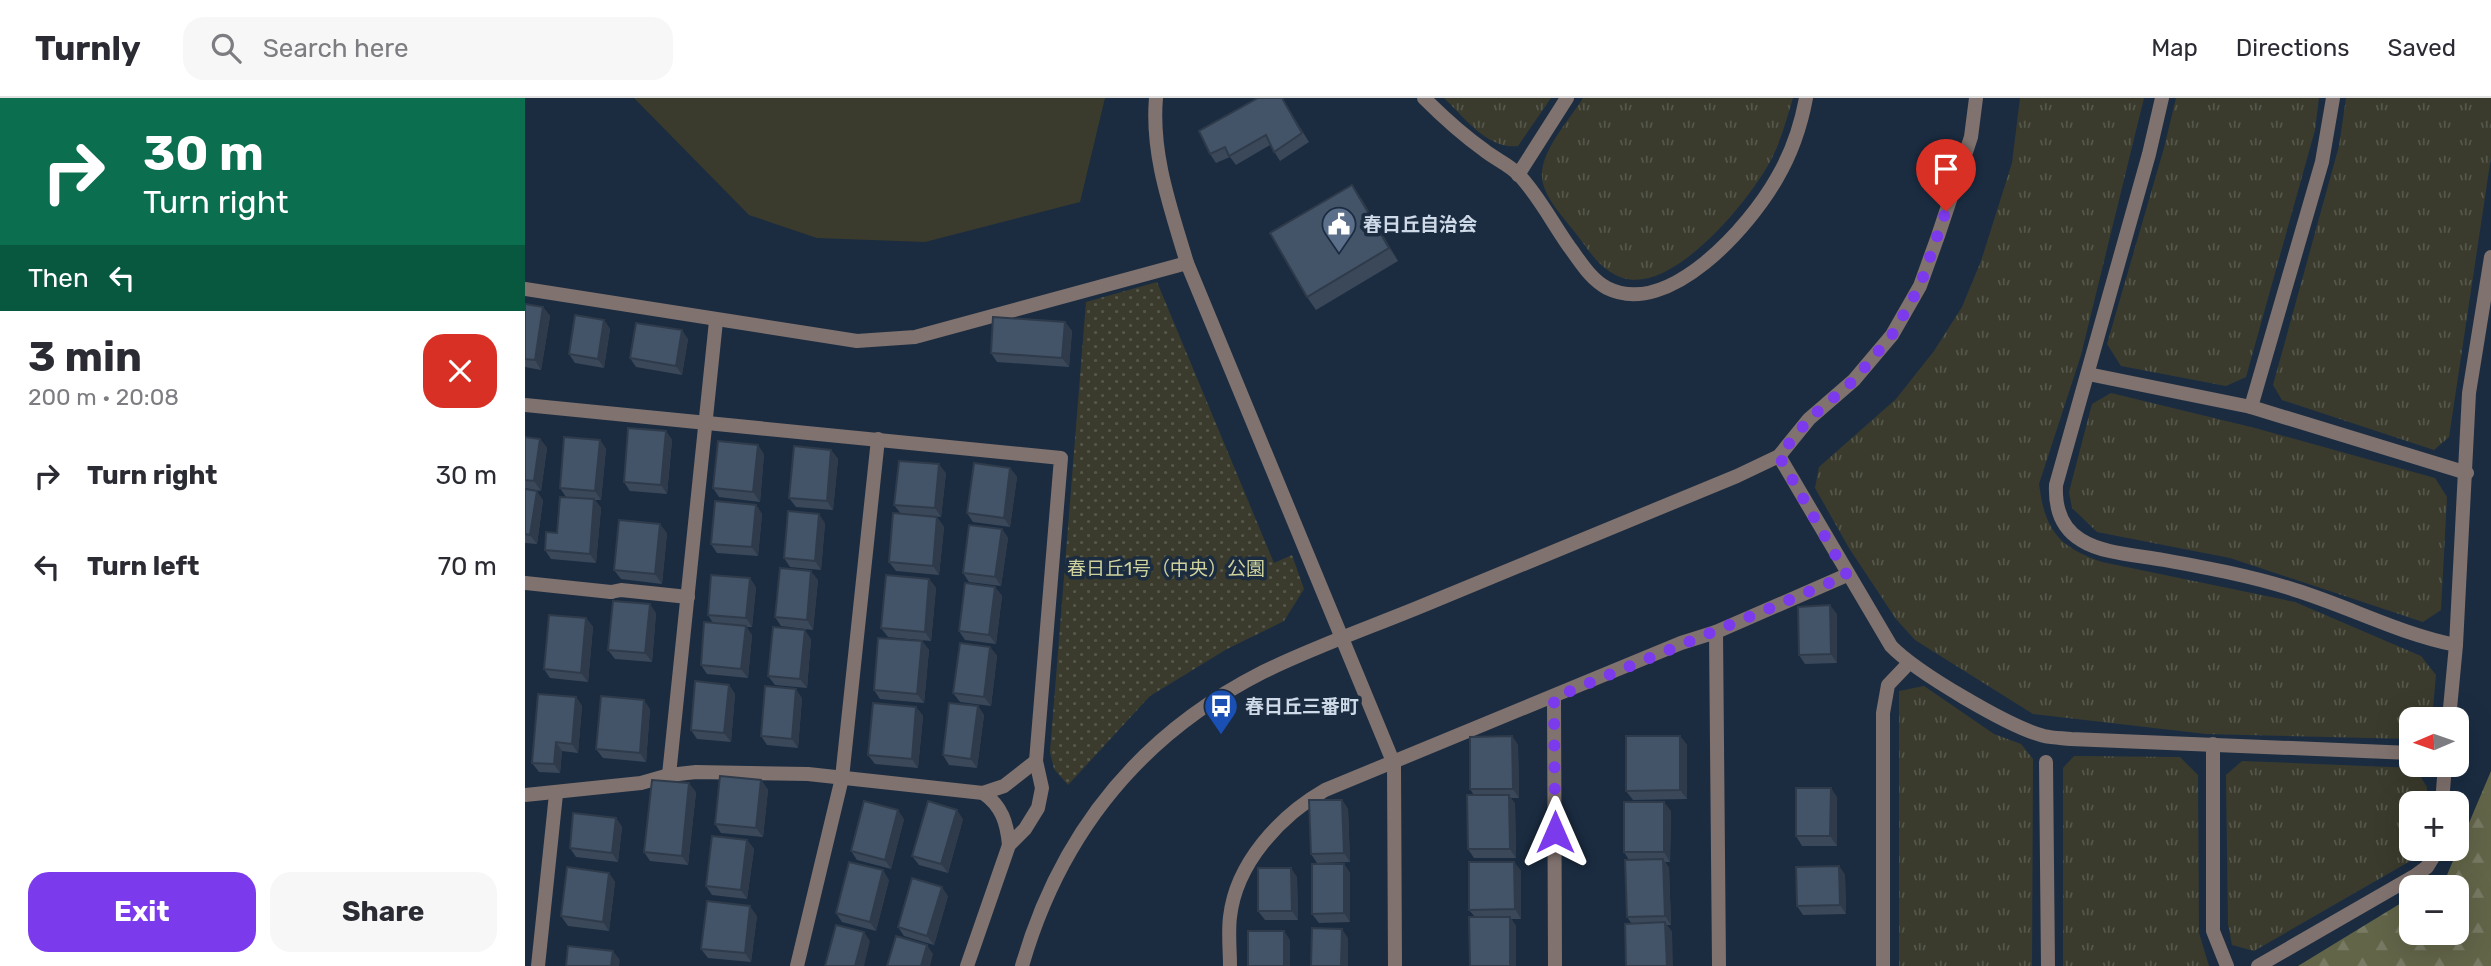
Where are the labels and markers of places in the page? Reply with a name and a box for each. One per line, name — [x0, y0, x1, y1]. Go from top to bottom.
pin — [1916, 139, 1976, 211]
public building icon: 春日丘自治会 — [1320, 205, 1358, 254]
place label: 春日丘自治会 — [1363, 213, 1477, 236]
bus stop icon: 春日丘三番町 — [1202, 687, 1240, 736]
place label: 春日丘三番町 — [1245, 695, 1359, 718]

